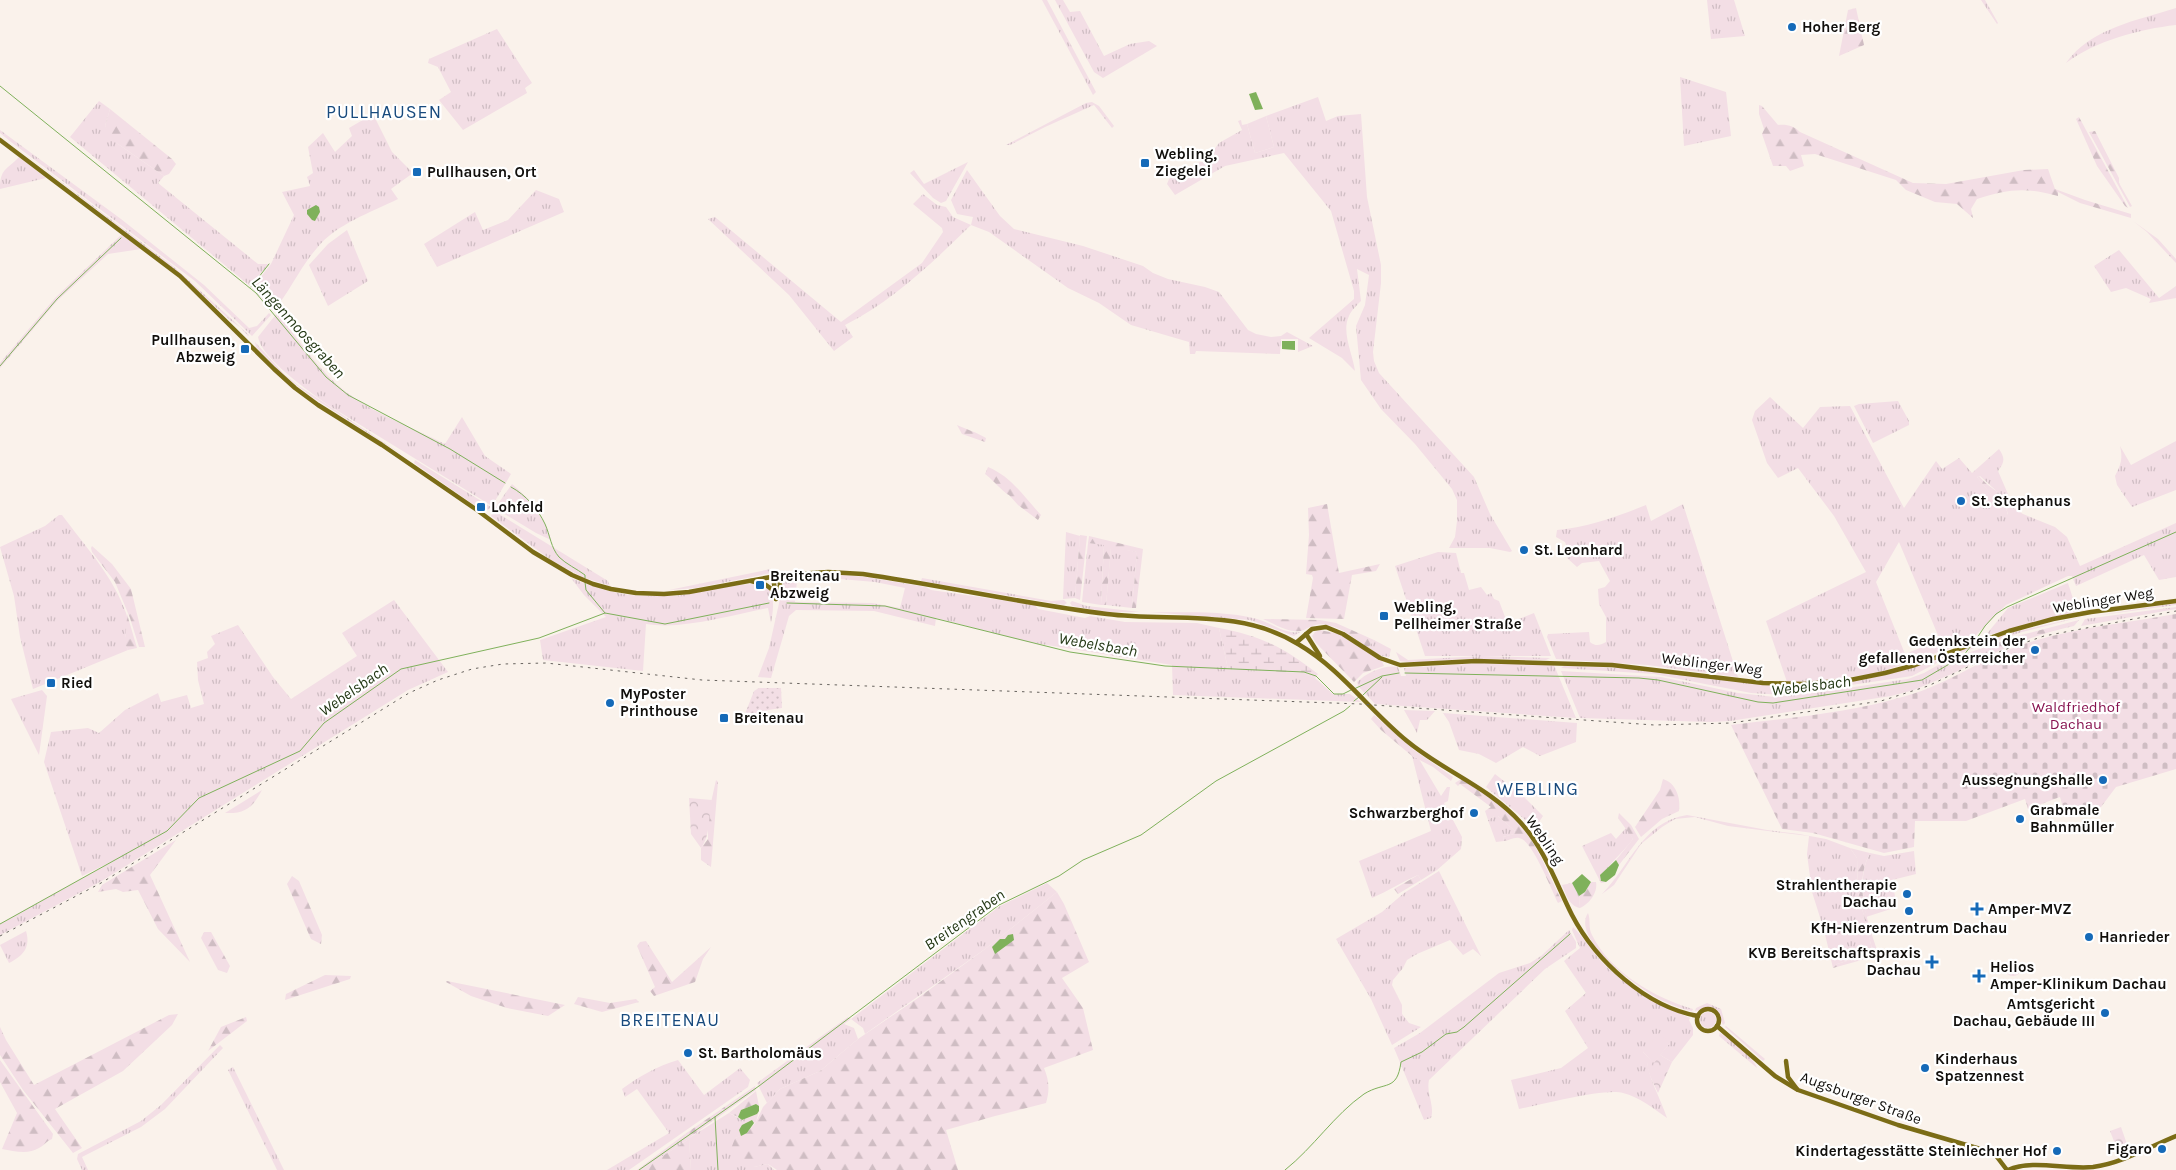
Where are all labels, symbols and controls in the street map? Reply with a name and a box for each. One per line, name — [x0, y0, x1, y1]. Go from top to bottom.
place label: Hoher Berg — [1802, 18, 1880, 36]
marker: Hoher Berg — [1786, 21, 1798, 33]
district label: PULLHAUSEN — [326, 101, 442, 123]
place label: Webling, Ziegelei — [1155, 145, 1217, 180]
marker: Webling, Ziegelei — [1139, 157, 1151, 169]
place label: Pullhausen, Ort — [427, 163, 537, 181]
marker: Pullhausen, Ort — [411, 166, 423, 178]
water label: Längenmoosgraben — [248, 272, 349, 382]
place label: Pullhausen, Abzweig — [151, 331, 235, 366]
marker: Pullhausen, Abzweig — [239, 343, 251, 355]
place label: St. Stephanus — [1971, 492, 2071, 510]
marker: St. Stephanus — [1955, 495, 1967, 507]
place label: Lohfeld — [491, 498, 544, 516]
marker: Lohfeld — [475, 501, 487, 513]
place label: St. Leonhard — [1534, 541, 1623, 559]
marker: St. Leonhard — [1518, 544, 1530, 556]
place label: Breitenau Abzweig — [770, 567, 840, 602]
marker: Breitenau Abzweig — [754, 579, 766, 591]
street label: Weblinger Weg — [2051, 583, 2155, 617]
place label: Webling, Pellheimer Straße — [1394, 598, 1522, 633]
marker: Webling, Pellheimer Straße — [1378, 610, 1390, 622]
water label: Webelsbach — [1057, 628, 1139, 661]
place label: Gedenkstein der gefallenen Österreicher — [1859, 632, 2025, 667]
marker: Gedenkstein der gefallenen Österreicher — [2029, 644, 2041, 656]
street label: Weblinger Weg — [1661, 649, 1764, 679]
water label: Webelsbach — [315, 659, 391, 720]
water label: Webelsbach — [1770, 671, 1852, 700]
place label: Ried — [61, 674, 93, 692]
marker: Ried — [45, 677, 57, 689]
place label: MyPoster Printhouse — [620, 685, 698, 720]
marker: MyPoster Printhouse — [604, 697, 616, 709]
park label: Waldfriedhof Dachau — [2032, 698, 2121, 733]
place label: Breitenau — [734, 709, 804, 727]
marker: Breitenau — [718, 712, 730, 724]
place label: Aussegnungshalle — [1962, 771, 2093, 789]
marker: Aussegnungshalle — [2097, 774, 2109, 786]
district label: WEBLING — [1497, 778, 1579, 800]
place label: Grabmale Bahnmüller — [2030, 801, 2114, 836]
place label: Schwarzberghof — [1349, 804, 1464, 822]
marker: Schwarzberghof — [1468, 807, 1480, 819]
street label: Webling — [1522, 812, 1568, 869]
marker: Grabmale Bahnmüller — [2014, 813, 2026, 825]
place label: Strahlentherapie Dachau — [1776, 876, 1897, 911]
water label: Breitengraben — [920, 885, 1008, 954]
marker: Strahlentherapie Dachau — [1901, 888, 1913, 900]
place label: Amper-MVZ — [1988, 900, 2072, 918]
marker: Amper-MVZ — [1970, 902, 1984, 916]
marker: KfH-Nierenzentrum Dachau — [1903, 905, 1915, 917]
place label: KfH-Nierenzentrum Dachau — [1811, 919, 2007, 937]
place label: Hanrieder — [2099, 928, 2170, 946]
marker: Hanrieder — [2083, 931, 2095, 943]
place label: KVB Bereitschaftspraxis Dachau — [1748, 944, 1921, 979]
marker: KVB Bereitschaftspraxis Dachau — [1925, 955, 1939, 969]
place label: Helios Amper-Klinikum Dachau — [1990, 958, 2167, 993]
marker: Helios Amper-Klinikum Dachau — [1972, 969, 1986, 983]
place label: Amtsgericht Dachau, Gebäude III — [1953, 995, 2095, 1030]
marker: Amtsgericht Dachau, Gebäude III — [2099, 1007, 2111, 1019]
district label: BREITENAU — [620, 1009, 720, 1031]
place label: St. Bartholomäus — [698, 1044, 822, 1062]
marker: St. Bartholomäus — [682, 1047, 694, 1059]
place label: Kinderhaus Spatzennest — [1935, 1050, 2024, 1085]
marker: Kinderhaus Spatzennest — [1919, 1062, 1931, 1074]
street label: Augsburger Straße — [1798, 1068, 1924, 1128]
place label: Figaro — [2107, 1140, 2152, 1158]
place label: Kindertagesstätte Steinlechner Hof — [1795, 1142, 2047, 1160]
marker: Figaro — [2156, 1143, 2168, 1155]
marker: Kindertagesstätte Steinlechner Hof — [2051, 1145, 2063, 1157]

